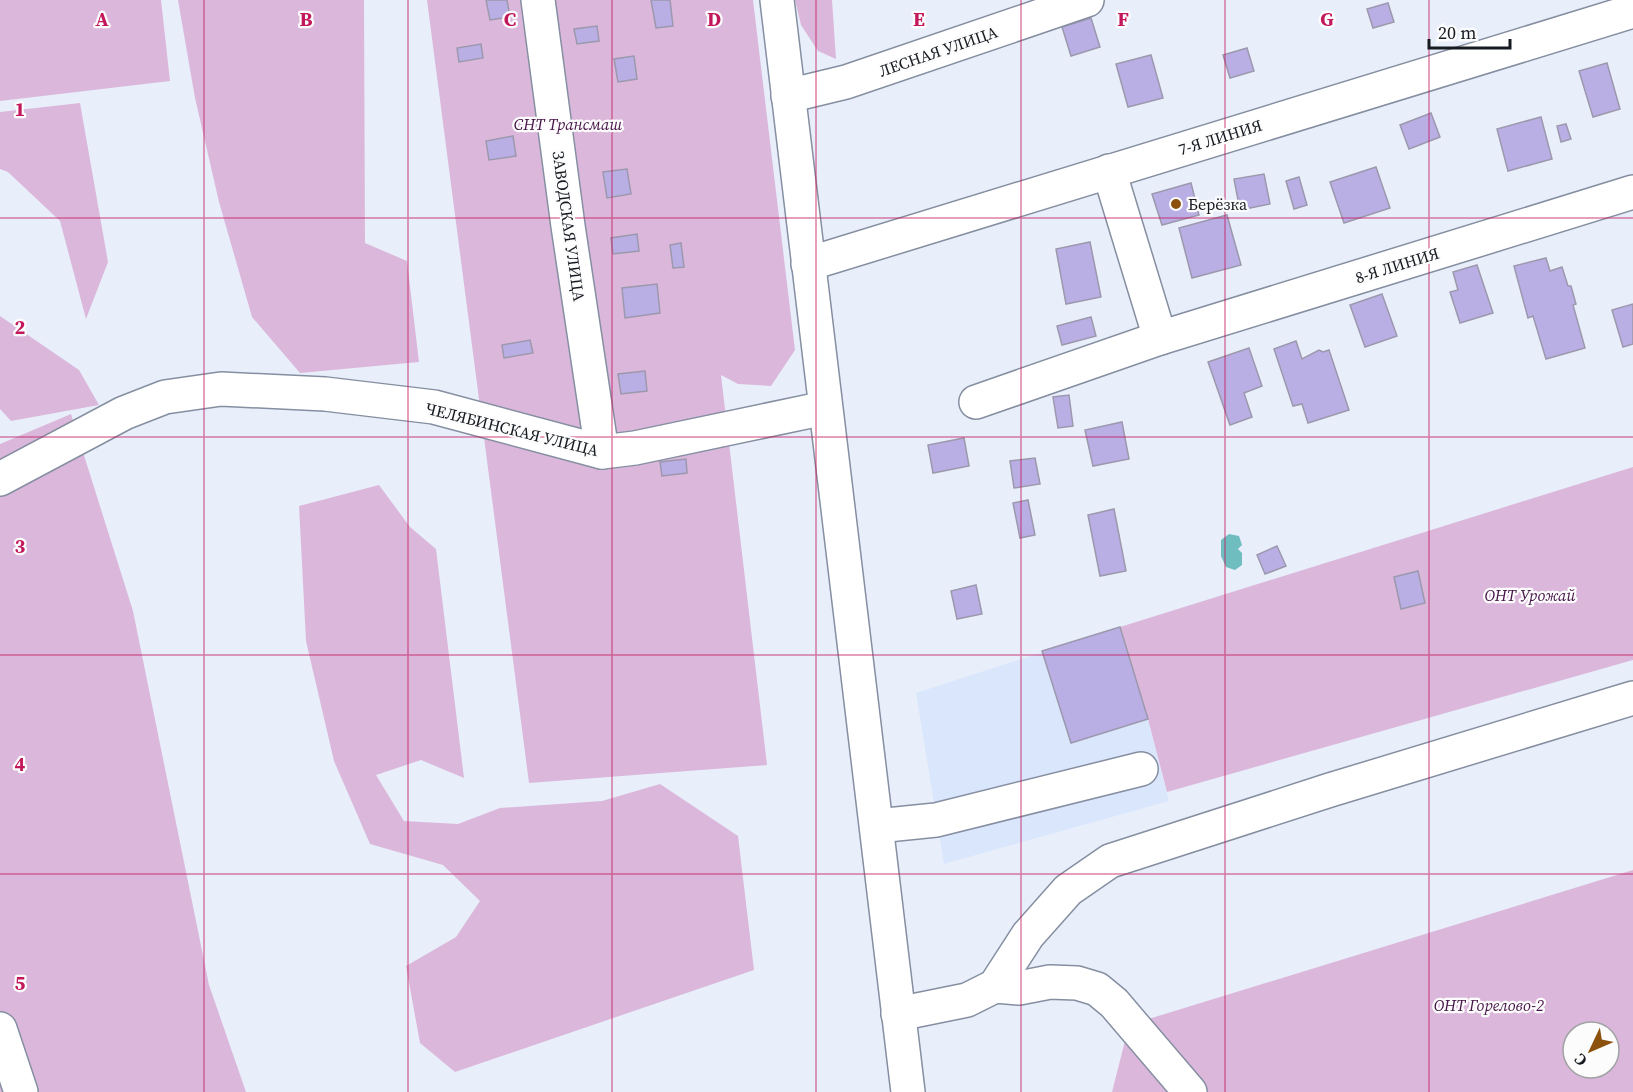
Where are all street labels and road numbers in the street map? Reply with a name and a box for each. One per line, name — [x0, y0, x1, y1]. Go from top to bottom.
street label: ЛЕСНАЯ УЛИЦА — [876, 20, 1001, 82]
street label: 7-Я ЛИНИЯ — [1175, 114, 1265, 160]
street label: ЗАВОДСКАЯ УЛИЦА — [548, 149, 590, 303]
street label: 8-Я ЛИНИЯ — [1352, 242, 1442, 288]
street label: ЧЕЛЯБИНСКАЯ УЛИЦА — [423, 397, 601, 461]

